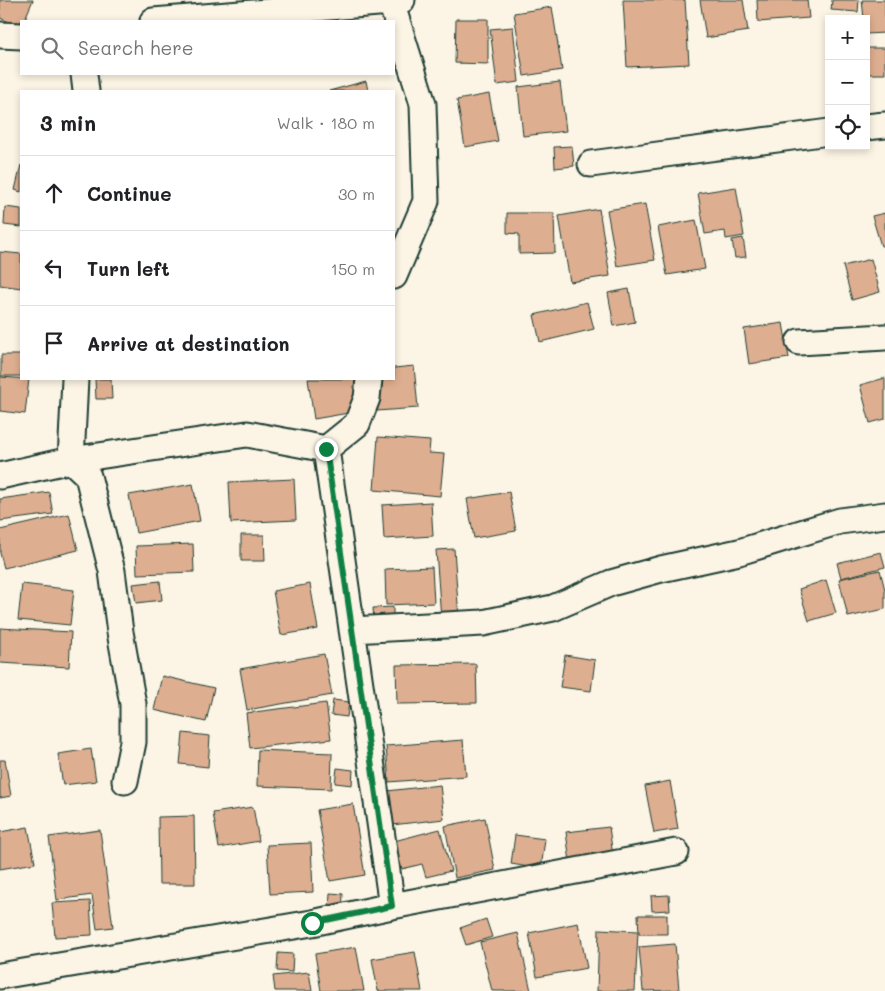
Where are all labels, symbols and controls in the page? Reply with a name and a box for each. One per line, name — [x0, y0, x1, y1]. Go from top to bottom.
map controls — [825, 15, 870, 150]
button: + — [825, 15, 870, 60]
search box — [20, 20, 395, 75]
icon: search — [38, 34, 66, 62]
text: Search here — [78, 35, 194, 60]
button: − — [825, 60, 870, 105]
button: locate — [825, 105, 870, 150]
text: 3 min — [40, 109, 96, 136]
text: Walk · 180 m — [277, 112, 375, 133]
icon: ahead — [40, 179, 68, 207]
text: Continue — [87, 181, 172, 206]
text: 30 m — [338, 183, 375, 204]
icon: left — [40, 254, 68, 282]
text: Turn left — [87, 256, 170, 281]
text: 150 m — [331, 258, 375, 279]
icon: arrive — [40, 329, 68, 357]
text: Arrive at destination — [87, 331, 290, 356]
route end — [315, 438, 338, 461]
route start — [301, 912, 324, 935]

